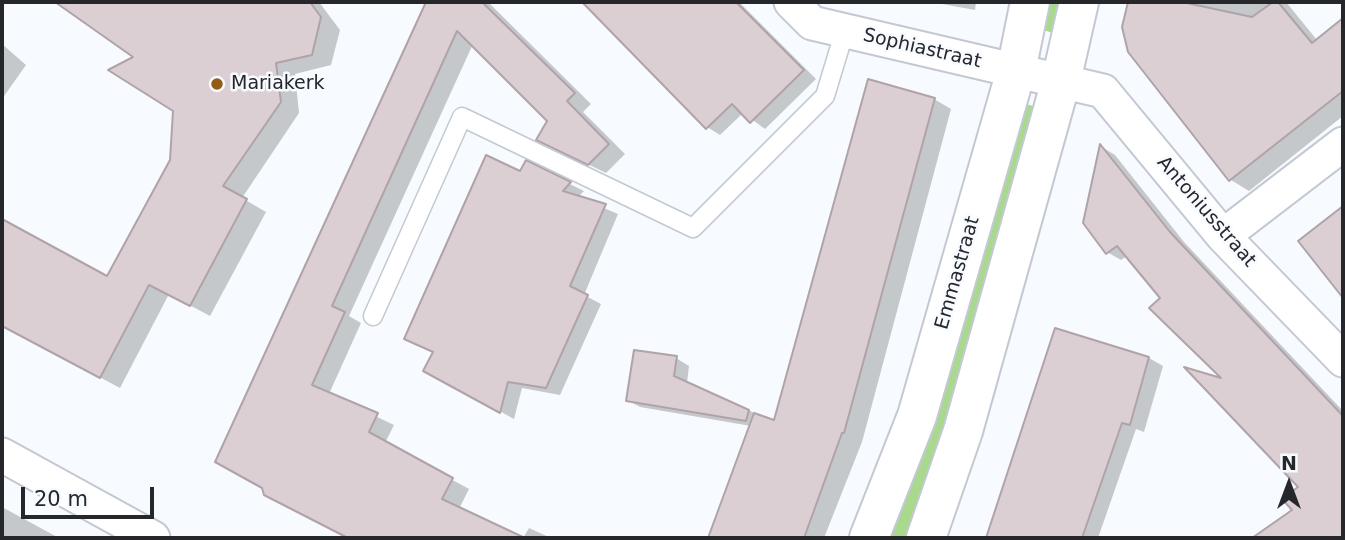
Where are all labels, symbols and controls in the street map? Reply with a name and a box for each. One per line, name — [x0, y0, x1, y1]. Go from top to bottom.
street label: Sophiastraat — [861, 24, 983, 74]
place label: Mariakerk — [231, 73, 325, 95]
marker: Mariakerk — [209, 76, 225, 92]
street label: Antoniusstraat — [1152, 152, 1260, 272]
street label: Emmastraat — [931, 214, 985, 332]
north arrow — [1254, 449, 1324, 519]
text: N — [1281, 452, 1297, 474]
scale bar — [24, 474, 158, 518]
text: 20 m — [34, 487, 88, 511]

